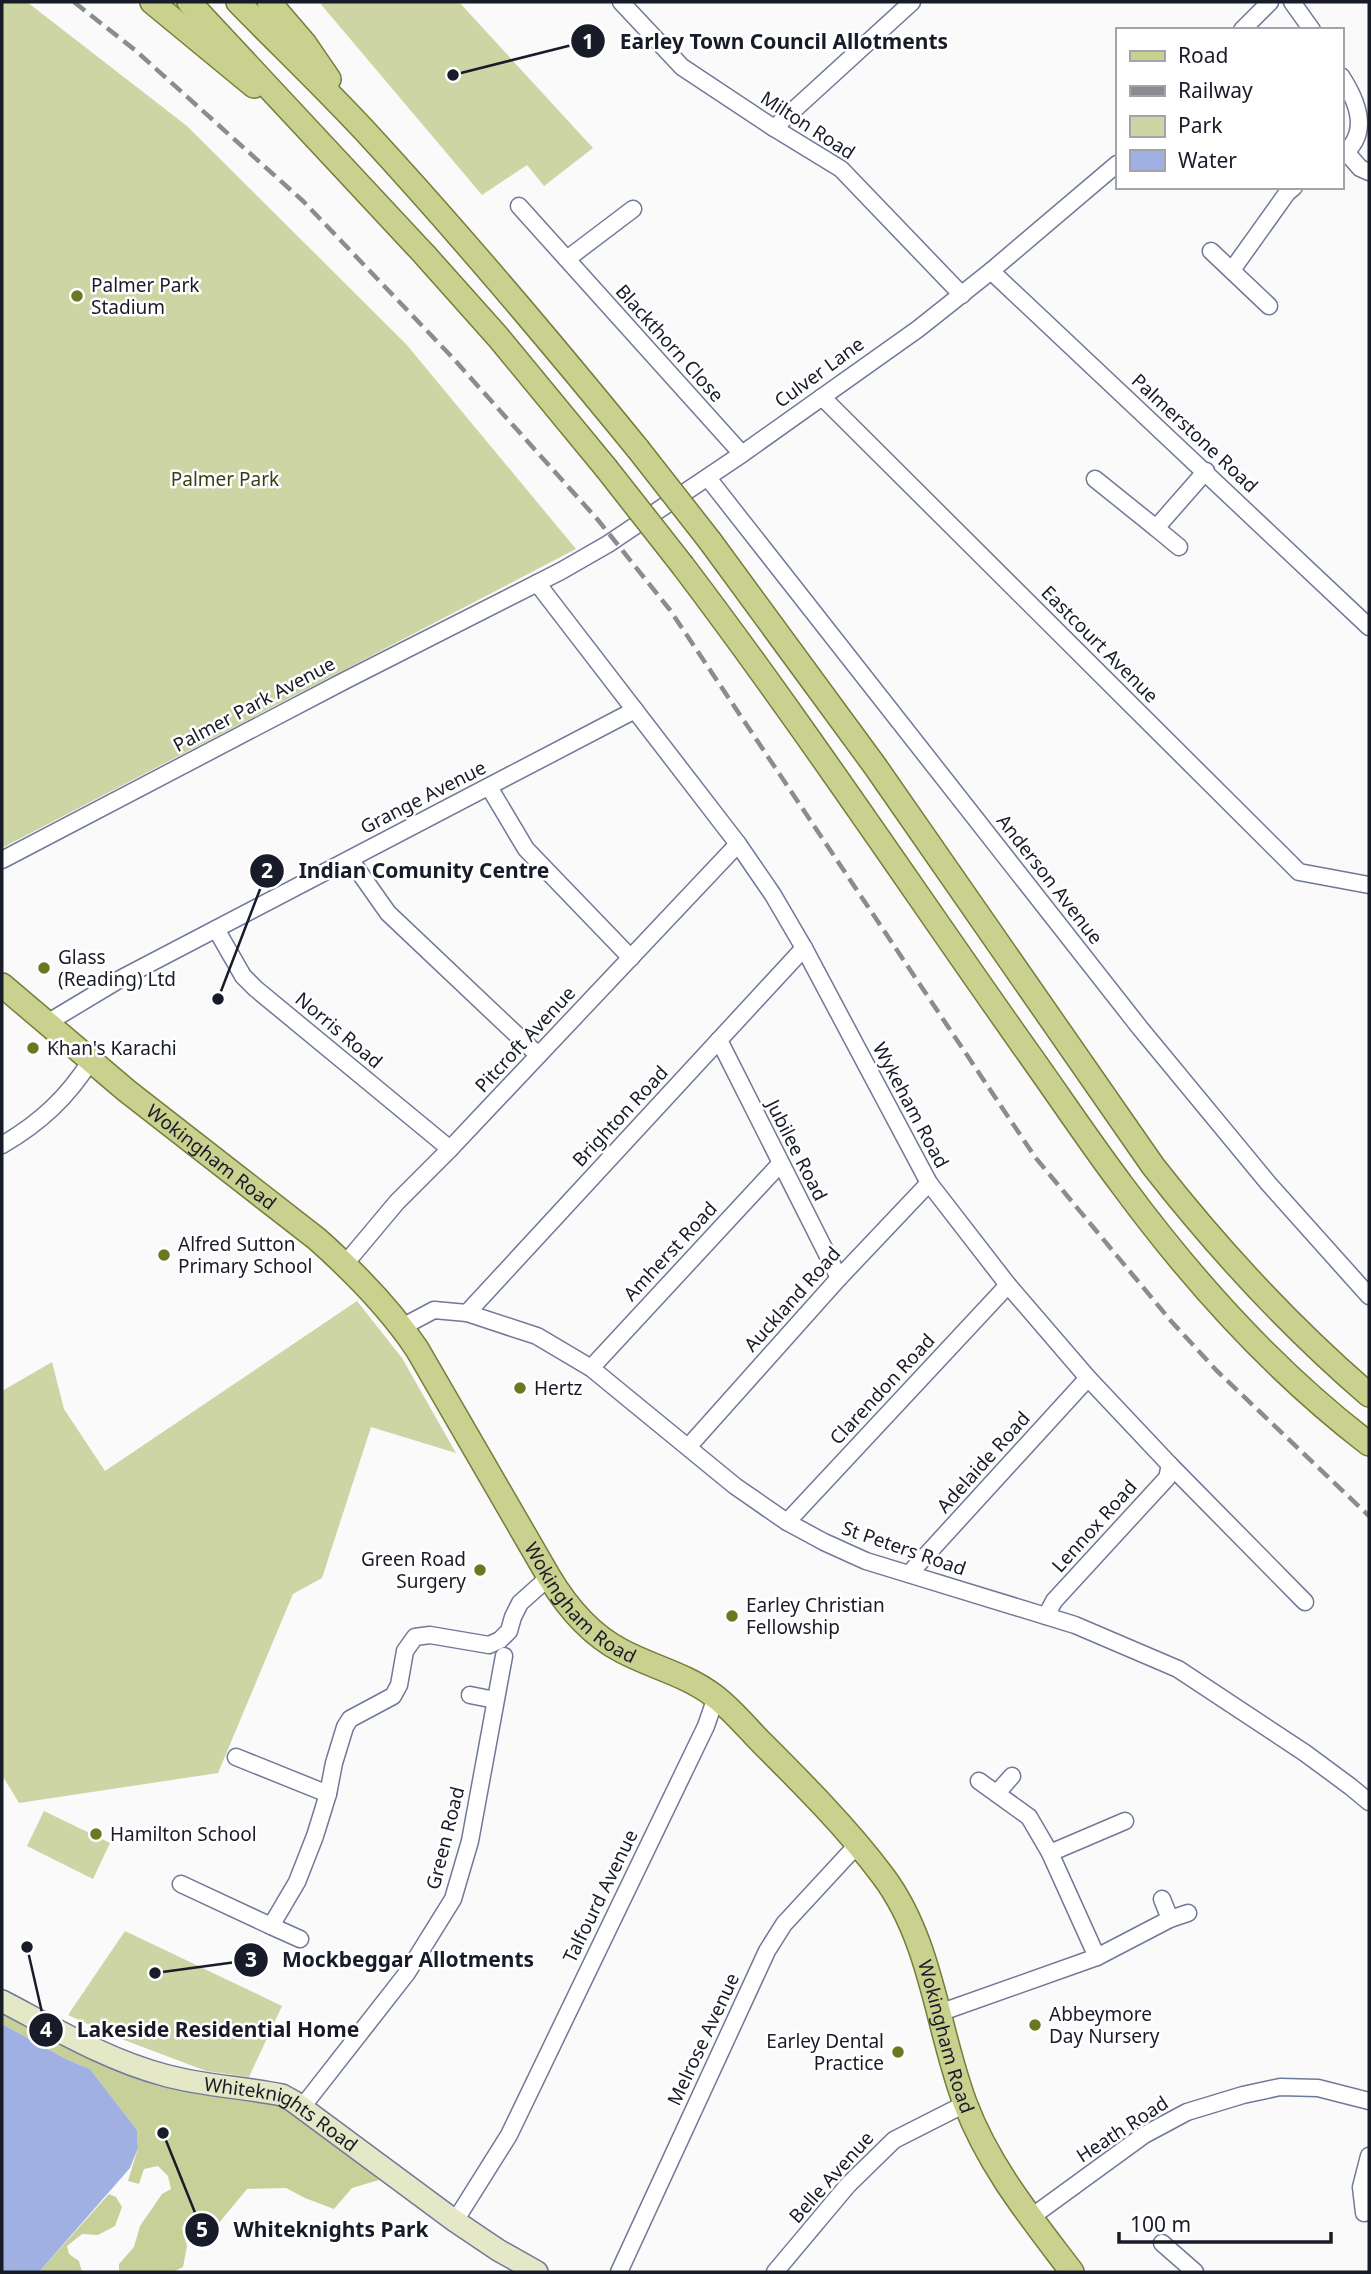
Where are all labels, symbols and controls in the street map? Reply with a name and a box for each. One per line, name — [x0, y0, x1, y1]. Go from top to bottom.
callout: Earley Town Council Allotments — [571, 20, 962, 62]
text: 1 — [582, 27, 594, 55]
text: Earley Town Council Allotments — [620, 27, 948, 55]
legend — [1116, 28, 1343, 189]
text: Road — [1178, 41, 1228, 69]
text: Railway — [1178, 76, 1253, 104]
street label: Milton Road — [756, 85, 860, 165]
text: Park — [1178, 111, 1223, 139]
text: Water — [1178, 146, 1237, 174]
place label: Palmer Park Stadium — [91, 272, 199, 320]
street label: Blackthorn Close — [610, 279, 730, 407]
marker: Palmer Park Stadium — [69, 288, 85, 304]
street label: Culver Lane — [769, 331, 869, 413]
street label: Palmerstone Road — [1126, 368, 1264, 498]
park label: Palmer Park — [171, 466, 279, 492]
street label: Eastcourt Avenue — [1036, 580, 1164, 708]
street label: Palmer Park Avenue — [168, 650, 340, 758]
street label: Grange Avenue — [356, 754, 490, 840]
street label: Anderson Avenue — [991, 809, 1109, 949]
callout: Indian Comunity Centre — [250, 850, 563, 892]
text: 2 — [261, 856, 273, 884]
text: Indian Comunity Centre — [299, 856, 549, 884]
place label: Glass (Reading) Ltd — [58, 944, 176, 992]
marker: Glass (Reading) Ltd — [36, 960, 52, 976]
street label: Pitcroft Avenue — [469, 980, 581, 1098]
street label: Norris Road — [290, 986, 388, 1074]
place label: Khan's Karachi — [47, 1035, 177, 1061]
street label: Wykeham Road — [867, 1038, 955, 1172]
marker: Khan's Karachi — [25, 1040, 41, 1056]
street label: Brighton Road — [566, 1060, 674, 1172]
street label: Jubilee Road — [759, 1093, 834, 1205]
street label: Wokingham Road — [141, 1098, 282, 1216]
street label: Amherst Road — [617, 1196, 723, 1306]
place label: Alfred Sutton Primary School — [178, 1231, 312, 1279]
street label: Auckland Road — [738, 1241, 846, 1357]
marker: Alfred Sutton Primary School — [156, 1247, 172, 1263]
street label: Clarendon Road — [824, 1328, 940, 1450]
place label: Hertz — [534, 1375, 583, 1401]
marker: Hertz — [512, 1380, 528, 1396]
street label: Adelaide Road — [931, 1406, 1035, 1518]
street label: Lennox Road — [1046, 1474, 1142, 1578]
street label: St Peters Road — [839, 1515, 969, 1581]
street label: Wokingham Road — [519, 1537, 641, 1669]
place label: Green Road Surgery — [361, 1546, 466, 1594]
marker: Green Road Surgery — [472, 1562, 488, 1578]
place label: Earley Christian Fellowship — [746, 1592, 885, 1640]
marker: Earley Christian Fellowship — [724, 1608, 740, 1624]
street label: Green Road — [420, 1784, 470, 1892]
place label: Hamilton School — [110, 1821, 257, 1847]
street label: Talfourd Avenue — [556, 1825, 644, 1967]
marker: Hamilton School — [88, 1826, 104, 1842]
callout: Mockbeggar Allotments — [233, 1939, 549, 1981]
text: 3 — [245, 1945, 257, 1973]
text: Mockbeggar Allotments — [282, 1945, 534, 1973]
street label: Wokingham Road — [912, 1957, 981, 2117]
street label: Melrose Avenue — [661, 1969, 745, 2109]
place label: Abbeymore Day Nursery — [1049, 2001, 1160, 2049]
callout: Lakeside Residential Home — [28, 2009, 374, 2051]
text: 4 — [40, 2015, 52, 2043]
text: Lakeside Residential Home — [77, 2015, 359, 2043]
marker: Abbeymore Day Nursery — [1027, 2017, 1043, 2033]
place label: Earley Dental Practice — [766, 2028, 884, 2076]
marker: Earley Dental Practice — [890, 2044, 906, 2060]
street label: Whiteknights Road — [202, 2071, 363, 2158]
street label: Heath Road — [1071, 2090, 1173, 2168]
street label: Belle Avenue — [783, 2125, 879, 2229]
scale bar — [1119, 2200, 1331, 2244]
callout: Whiteknights Park — [184, 2209, 442, 2251]
text: 100 m — [1130, 2210, 1191, 2238]
text: 5 — [196, 2215, 208, 2243]
text: Whiteknights Park — [234, 2215, 429, 2243]

